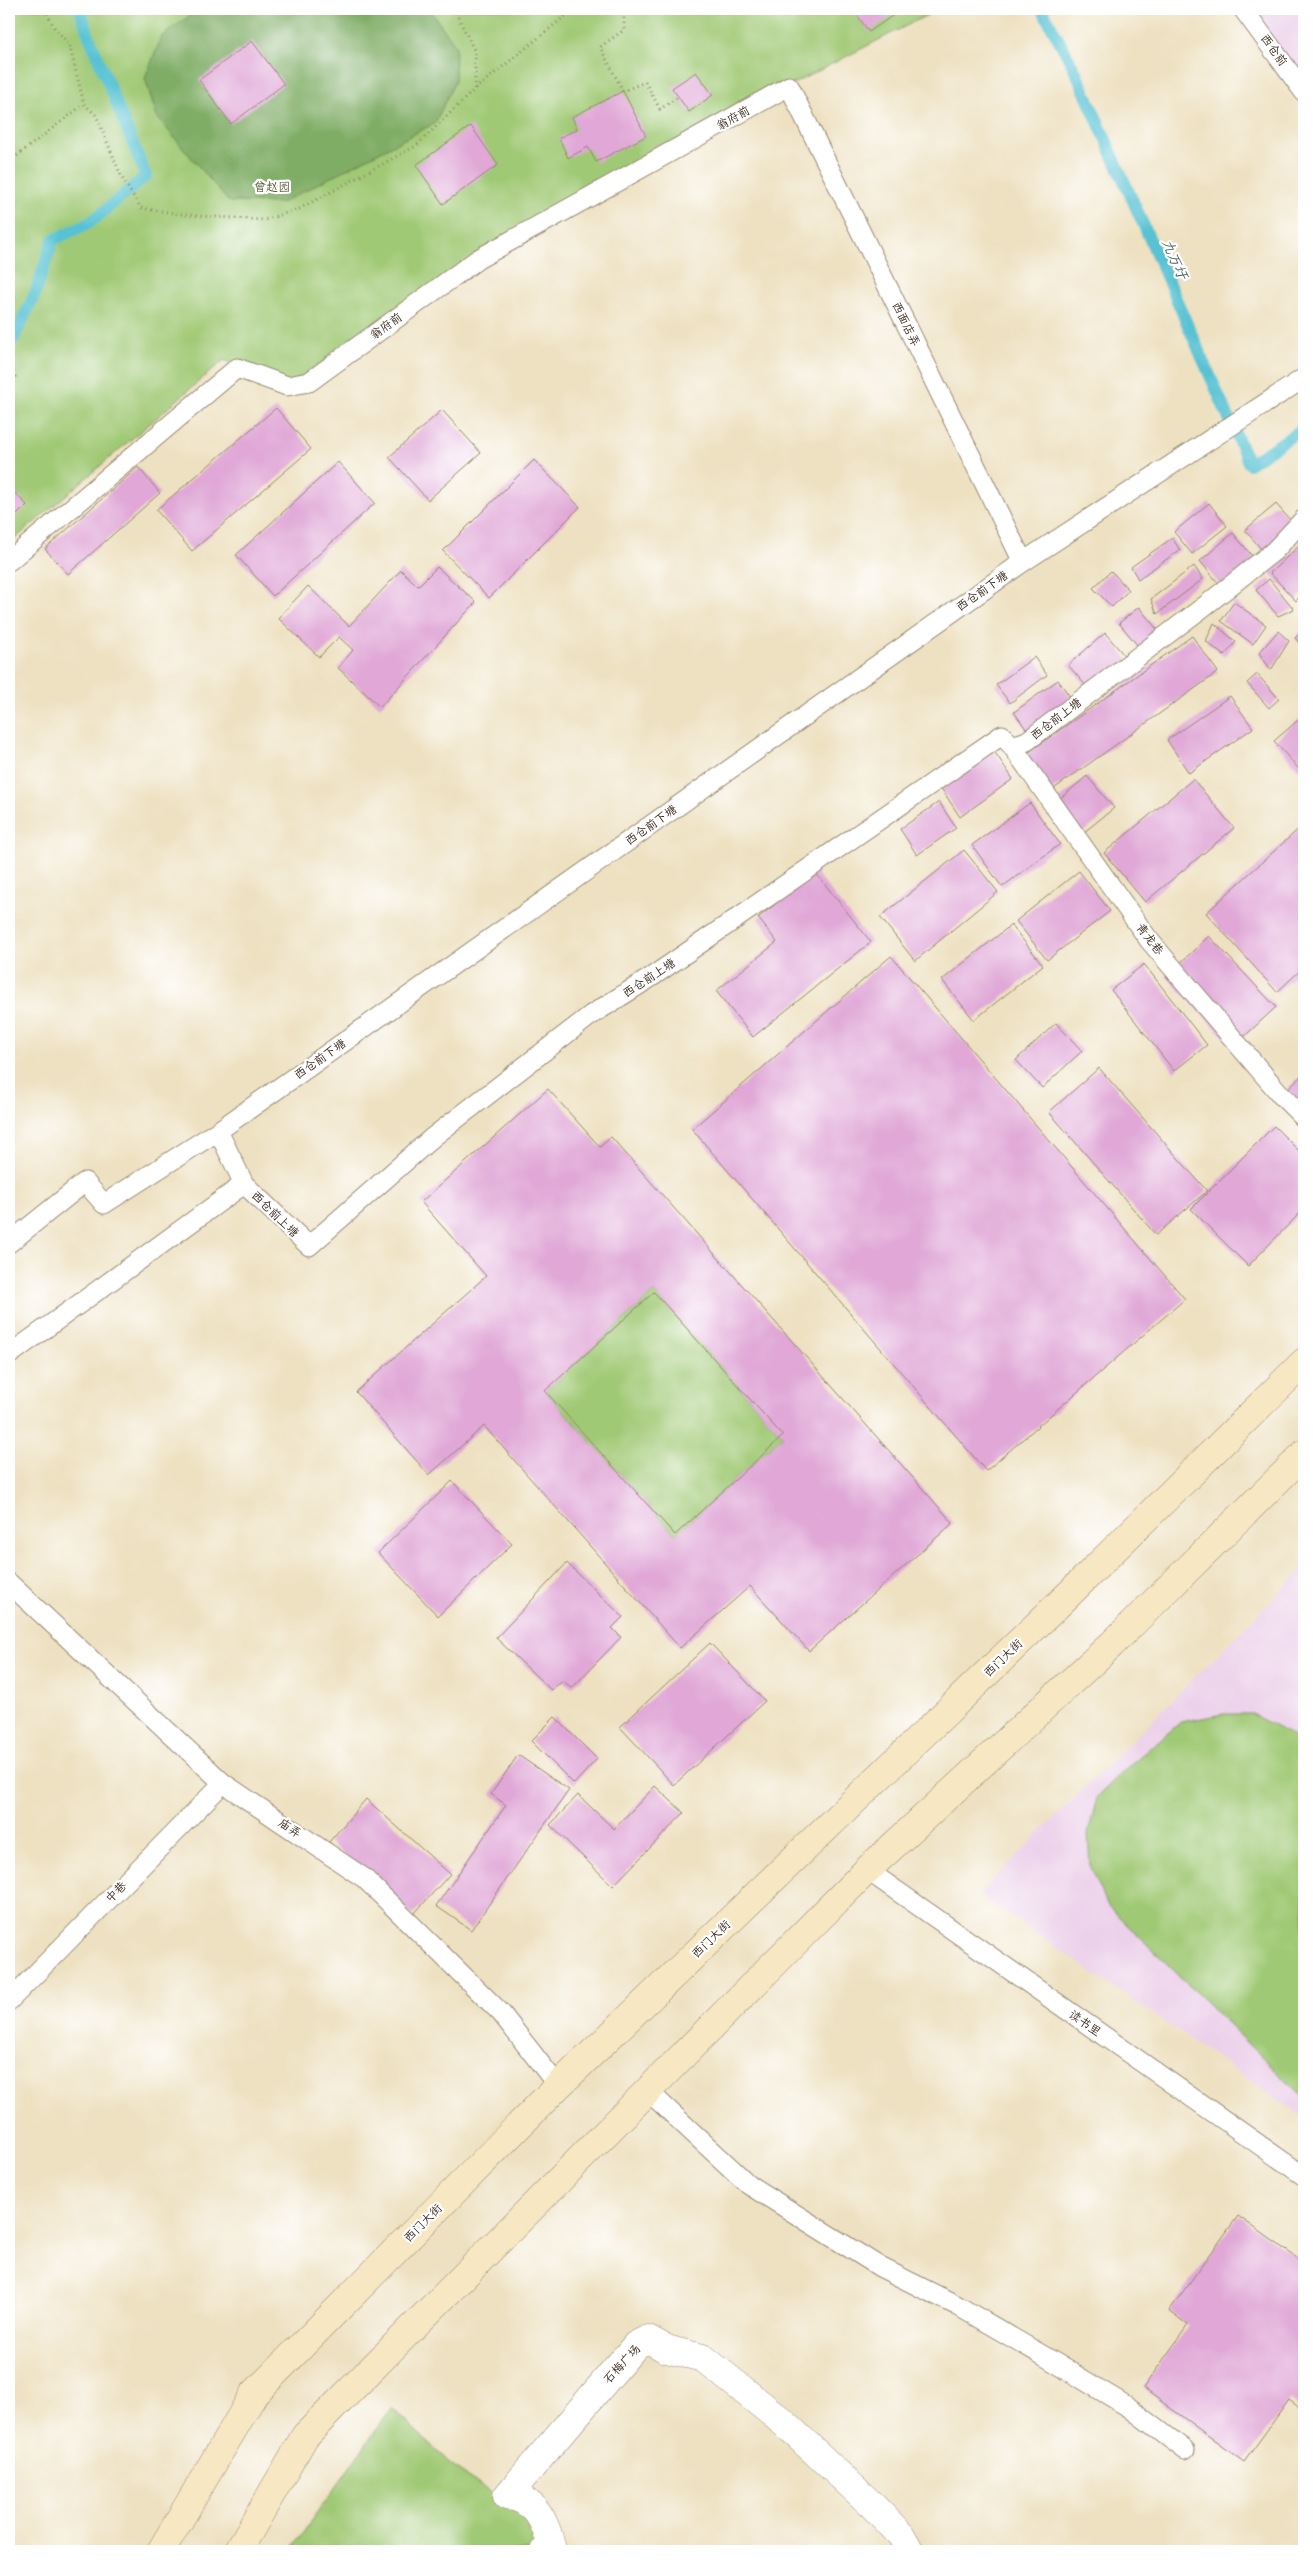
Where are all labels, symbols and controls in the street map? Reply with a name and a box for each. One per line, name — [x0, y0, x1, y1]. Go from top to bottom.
street label: 西仓前 — [1257, 31, 1290, 69]
street label: 翁府前 — [714, 103, 753, 134]
park label: 曾赵园 — [254, 180, 290, 195]
water label: 九万圩 — [1158, 237, 1192, 284]
street label: 西面店弄 — [888, 299, 923, 349]
street label: 翁府前 — [367, 310, 405, 343]
street label: 西仓前下塘 — [953, 568, 1011, 615]
street label: 西仓前上塘 — [1028, 695, 1085, 743]
street label: 西仓前下塘 — [622, 802, 680, 849]
street label: 青龙巷 — [1133, 921, 1167, 958]
street label: 西仓前上塘 — [620, 956, 679, 1001]
street label: 西仓前下塘 — [291, 1036, 349, 1083]
street label: 西仓前上塘 — [248, 1188, 301, 1241]
street label: 西门大街 — [981, 1636, 1026, 1680]
street label: 庙弄 — [276, 1815, 304, 1841]
street label: 中巷 — [103, 1879, 130, 1906]
street label: 西门大街 — [689, 1917, 734, 1961]
street label: 读书里 — [1066, 2007, 1104, 2040]
street label: 西门大街 — [401, 2201, 446, 2246]
street label: 石梅广场 — [601, 2342, 644, 2387]

